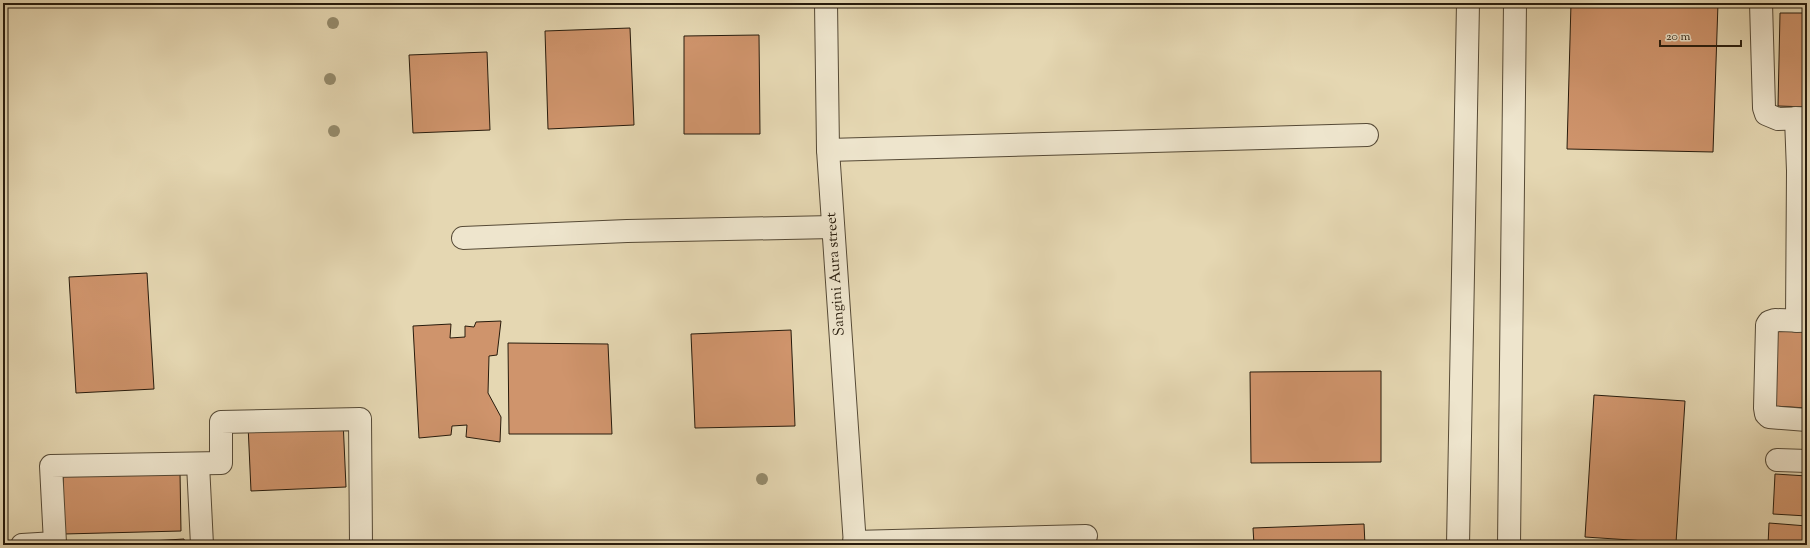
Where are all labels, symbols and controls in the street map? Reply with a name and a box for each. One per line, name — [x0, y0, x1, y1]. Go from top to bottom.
scale bar — [1660, 22, 1741, 48]
text: 20 m — [1666, 28, 1691, 46]
street label: Sangini Aura street — [821, 211, 851, 337]

